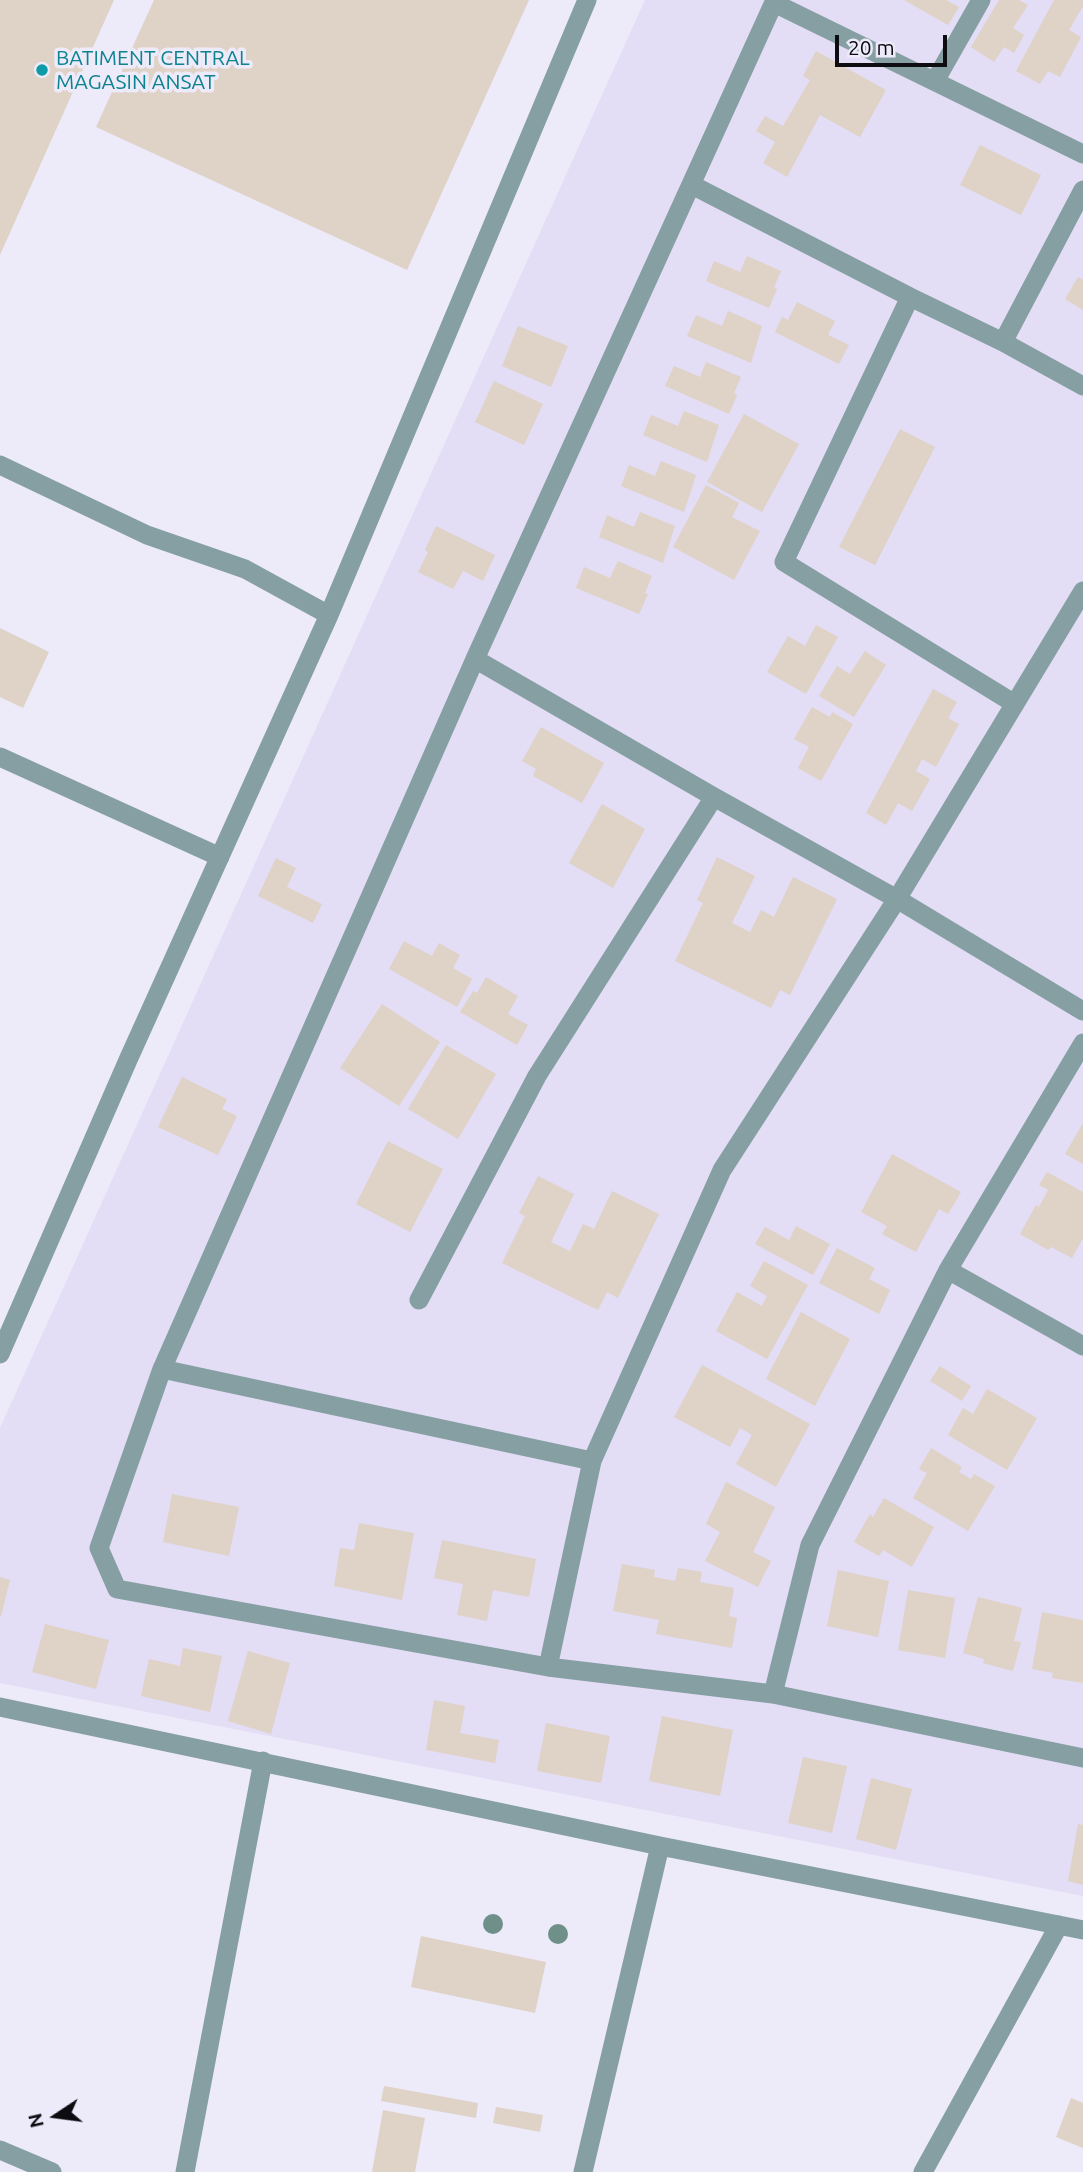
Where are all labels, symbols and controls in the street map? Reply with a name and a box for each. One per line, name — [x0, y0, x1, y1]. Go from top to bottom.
scale bar — [838, 21, 950, 65]
text: 20 m — [848, 35, 895, 59]
place label: BATIMENT CENTRAL MAGASIN ANSAT — [56, 45, 250, 95]
marker: BATIMENT CENTRAL MAGASIN ANSAT — [34, 62, 50, 78]
north arrow — [21, 2081, 91, 2151]
text: N — [23, 2111, 48, 2130]

